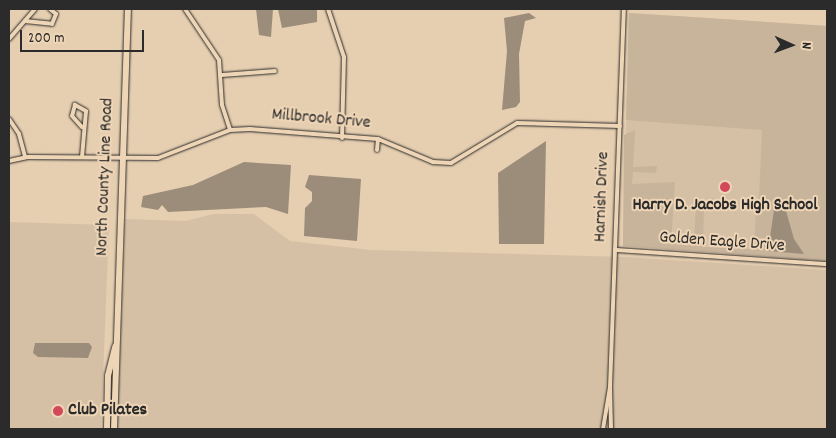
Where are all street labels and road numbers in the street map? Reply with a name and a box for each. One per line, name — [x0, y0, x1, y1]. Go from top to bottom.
street label: North County Line Road — [92, 98, 120, 256]
street label: Millbrook Drive — [271, 105, 371, 135]
street label: Harnish Drive — [591, 151, 615, 243]
street label: Golden Eagle Drive — [659, 228, 785, 258]

